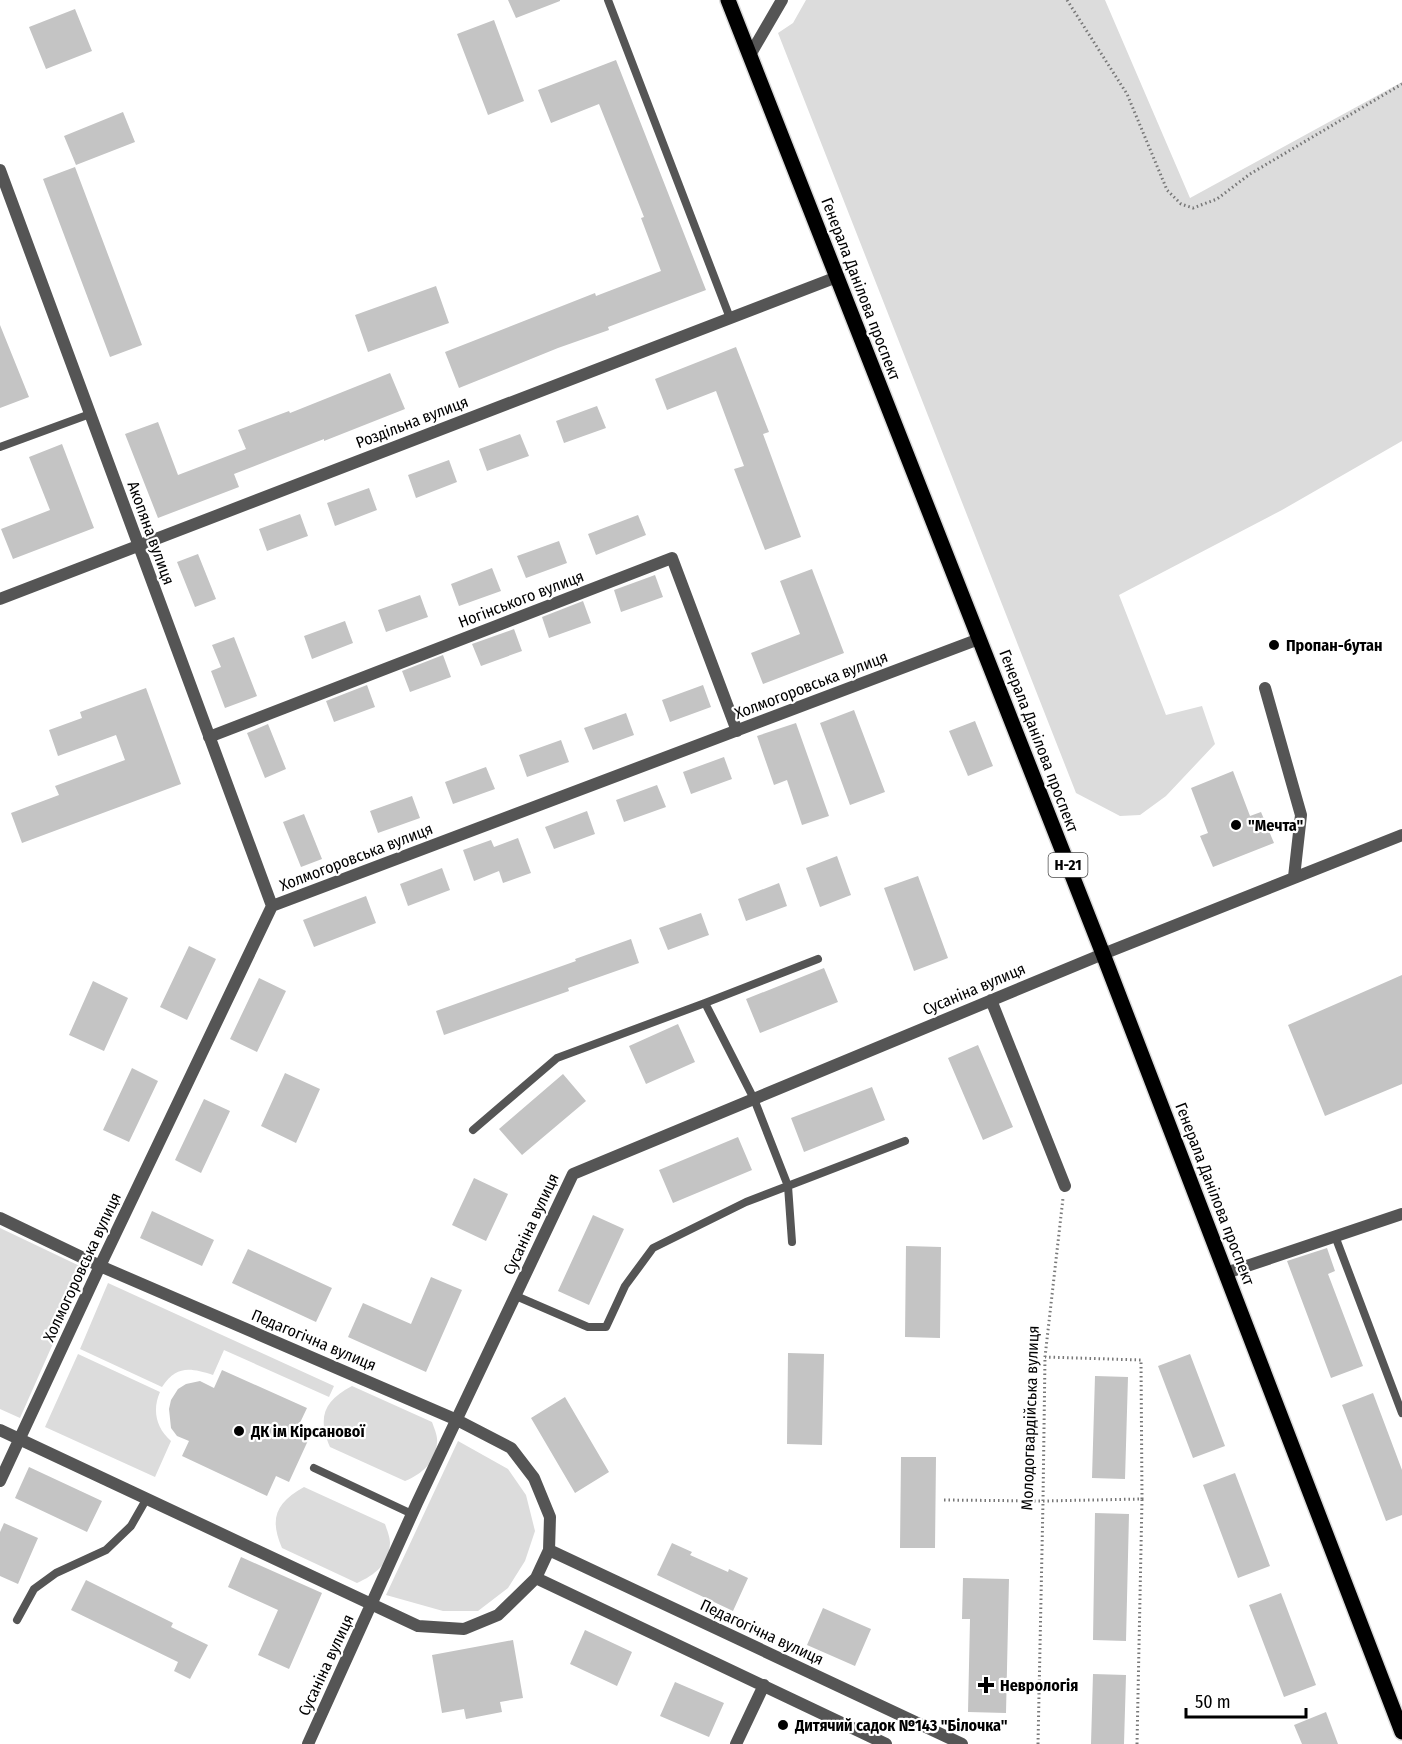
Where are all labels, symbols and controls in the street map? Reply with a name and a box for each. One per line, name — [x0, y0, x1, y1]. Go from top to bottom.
street label: Генерала Данілова проспект — [817, 195, 905, 384]
street label: Роздільна вулиця — [353, 392, 471, 452]
street label: Акопяна вулиця — [123, 479, 179, 587]
street label: Ногінського вулиця — [456, 566, 586, 632]
place label: Пропан-бутан — [1286, 636, 1382, 655]
marker: Пропан-бутан — [1267, 638, 1281, 652]
street label: Холмогоровська вулиця — [732, 647, 890, 723]
street label: Генерала Данілова проспект — [995, 647, 1083, 836]
place label: "Мечта" — [1248, 816, 1304, 835]
marker: "Мечта" — [1229, 818, 1243, 832]
street label: Холмогоровська вулиця — [277, 819, 435, 895]
road number: Н-21 — [1048, 853, 1088, 877]
street label: Сусаніна вулиця — [920, 959, 1028, 1019]
street label: Генерала Данілова проспект — [1171, 1100, 1259, 1289]
street label: Сусаніна вулиця — [499, 1170, 563, 1278]
street label: Холмогоровська вулиця — [39, 1189, 125, 1345]
street label: Педагогічна вулиця — [249, 1305, 379, 1375]
street label: Молодогвардійська вулиця — [1017, 1325, 1043, 1511]
place label: ДК ім Кірсанової — [250, 1422, 365, 1441]
marker: ДК ім Кірсанової — [232, 1424, 246, 1438]
street label: Педагогічна вулиця — [697, 1595, 827, 1669]
street label: Сусаніна вулиця — [294, 1611, 358, 1719]
marker: Неврологія — [977, 1676, 995, 1694]
place label: Неврологія — [1000, 1676, 1078, 1695]
scale bar — [1186, 1681, 1306, 1719]
text: 50 m — [1195, 1691, 1231, 1713]
place label: Дитячий садок №143 "Білочка" — [794, 1716, 1008, 1735]
marker: Дитячий садок №143 "Білочка" — [776, 1718, 790, 1732]

